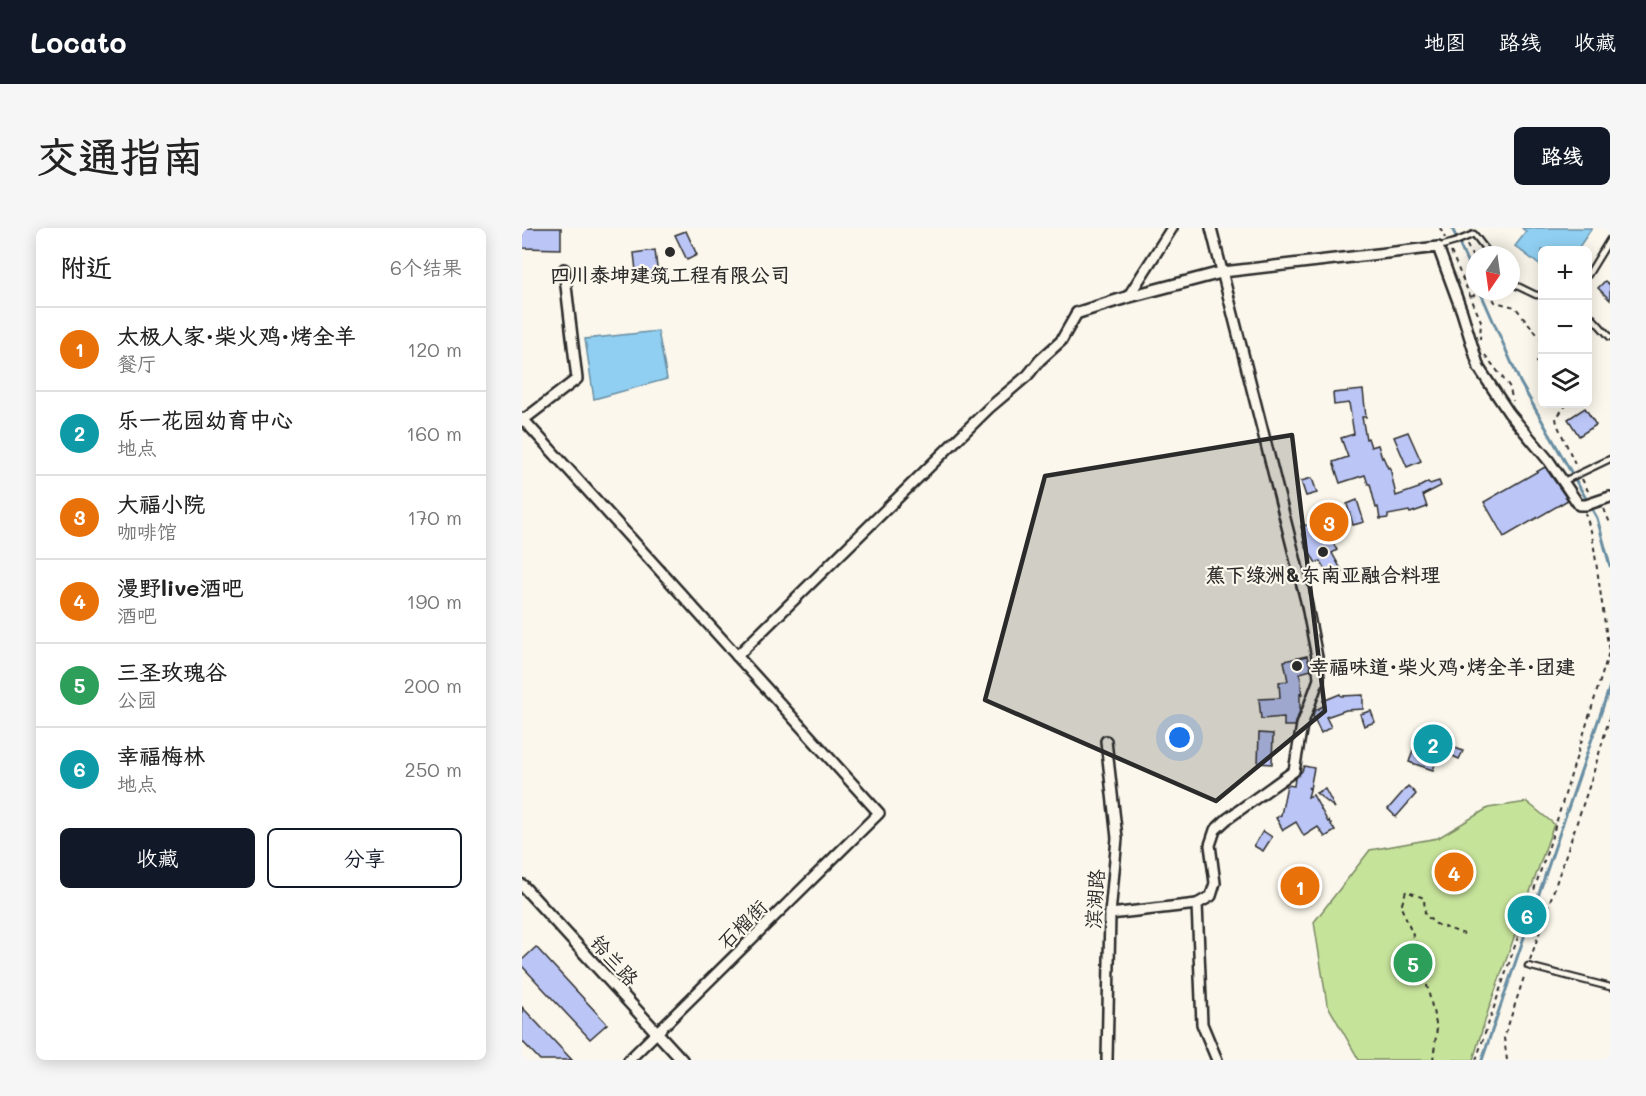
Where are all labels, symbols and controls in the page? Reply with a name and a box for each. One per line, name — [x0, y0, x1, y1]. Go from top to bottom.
text: Locato — [30, 24, 127, 60]
text: 地图 — [1424, 28, 1466, 55]
text: 路线 — [1499, 28, 1541, 55]
text: 收藏 — [1574, 28, 1616, 55]
button: 路线 — [1514, 127, 1610, 185]
text: 交通指南 — [36, 128, 204, 183]
marker: 四川泰坤建筑工程有限公司 — [663, 245, 677, 259]
north arrow — [1466, 246, 1520, 300]
map controls — [1538, 246, 1592, 408]
button: + — [1538, 246, 1592, 300]
text: 附近 — [60, 250, 112, 284]
text: 6个结果 — [390, 254, 462, 280]
place label: 四川泰坤建筑工程有限公司 — [550, 261, 790, 287]
button: − — [1538, 300, 1592, 354]
text: 太极人家·柴火鸡·烤全羊 — [117, 321, 356, 350]
text: 1 — [75, 336, 84, 362]
text: 120 m — [407, 336, 462, 362]
text: 餐厅 — [117, 350, 157, 376]
button: layers — [1538, 354, 1592, 408]
text: 乐一花园幼育中心 — [117, 405, 293, 434]
text: 2 — [74, 420, 85, 446]
text: 160 m — [406, 420, 462, 446]
text: 地点 — [117, 434, 157, 460]
text: 大福小院 — [117, 489, 205, 518]
pin: 3 — [1310, 500, 1348, 544]
text: 3 — [74, 504, 86, 530]
text: 170 m — [407, 504, 462, 530]
text: 咖啡馆 — [117, 518, 177, 544]
marker: 蕉下绿洲&东南亚融合料理 — [1316, 545, 1330, 559]
place label: 蕉下绿洲&东南亚融合料理 — [1206, 561, 1440, 587]
text: 漫野live酒吧 — [117, 573, 243, 602]
text: 4 — [73, 588, 86, 614]
text: 190 m — [407, 588, 462, 614]
text: 酒吧 — [117, 602, 157, 628]
place label: 幸福味道·柴火鸡·烤全羊·团建 — [1309, 653, 1575, 679]
text: 三圣玫瑰谷 — [117, 657, 227, 686]
marker: 幸福味道·柴火鸡·烤全羊·团建 — [1290, 659, 1304, 673]
text: 5 — [74, 672, 85, 698]
text: 200 m — [404, 672, 462, 698]
text: 公园 — [117, 686, 157, 712]
pin: 2 — [1414, 722, 1452, 766]
your location — [1165, 723, 1194, 752]
text: 幸福梅林 — [117, 741, 205, 770]
text: 6 — [73, 756, 86, 782]
text: 250 m — [405, 756, 462, 782]
text: 地点 — [117, 770, 157, 796]
button: 收藏 — [60, 828, 255, 888]
button: 分享 — [267, 828, 462, 888]
pin: 4 — [1434, 850, 1474, 894]
pin: 1 — [1280, 864, 1320, 908]
street label: 滨湖路 — [1079, 867, 1109, 930]
pin: 6 — [1508, 892, 1546, 938]
street label: 石榴街 — [712, 894, 772, 954]
street label: 铃兰路 — [585, 929, 645, 992]
pin: 5 — [1394, 940, 1432, 986]

